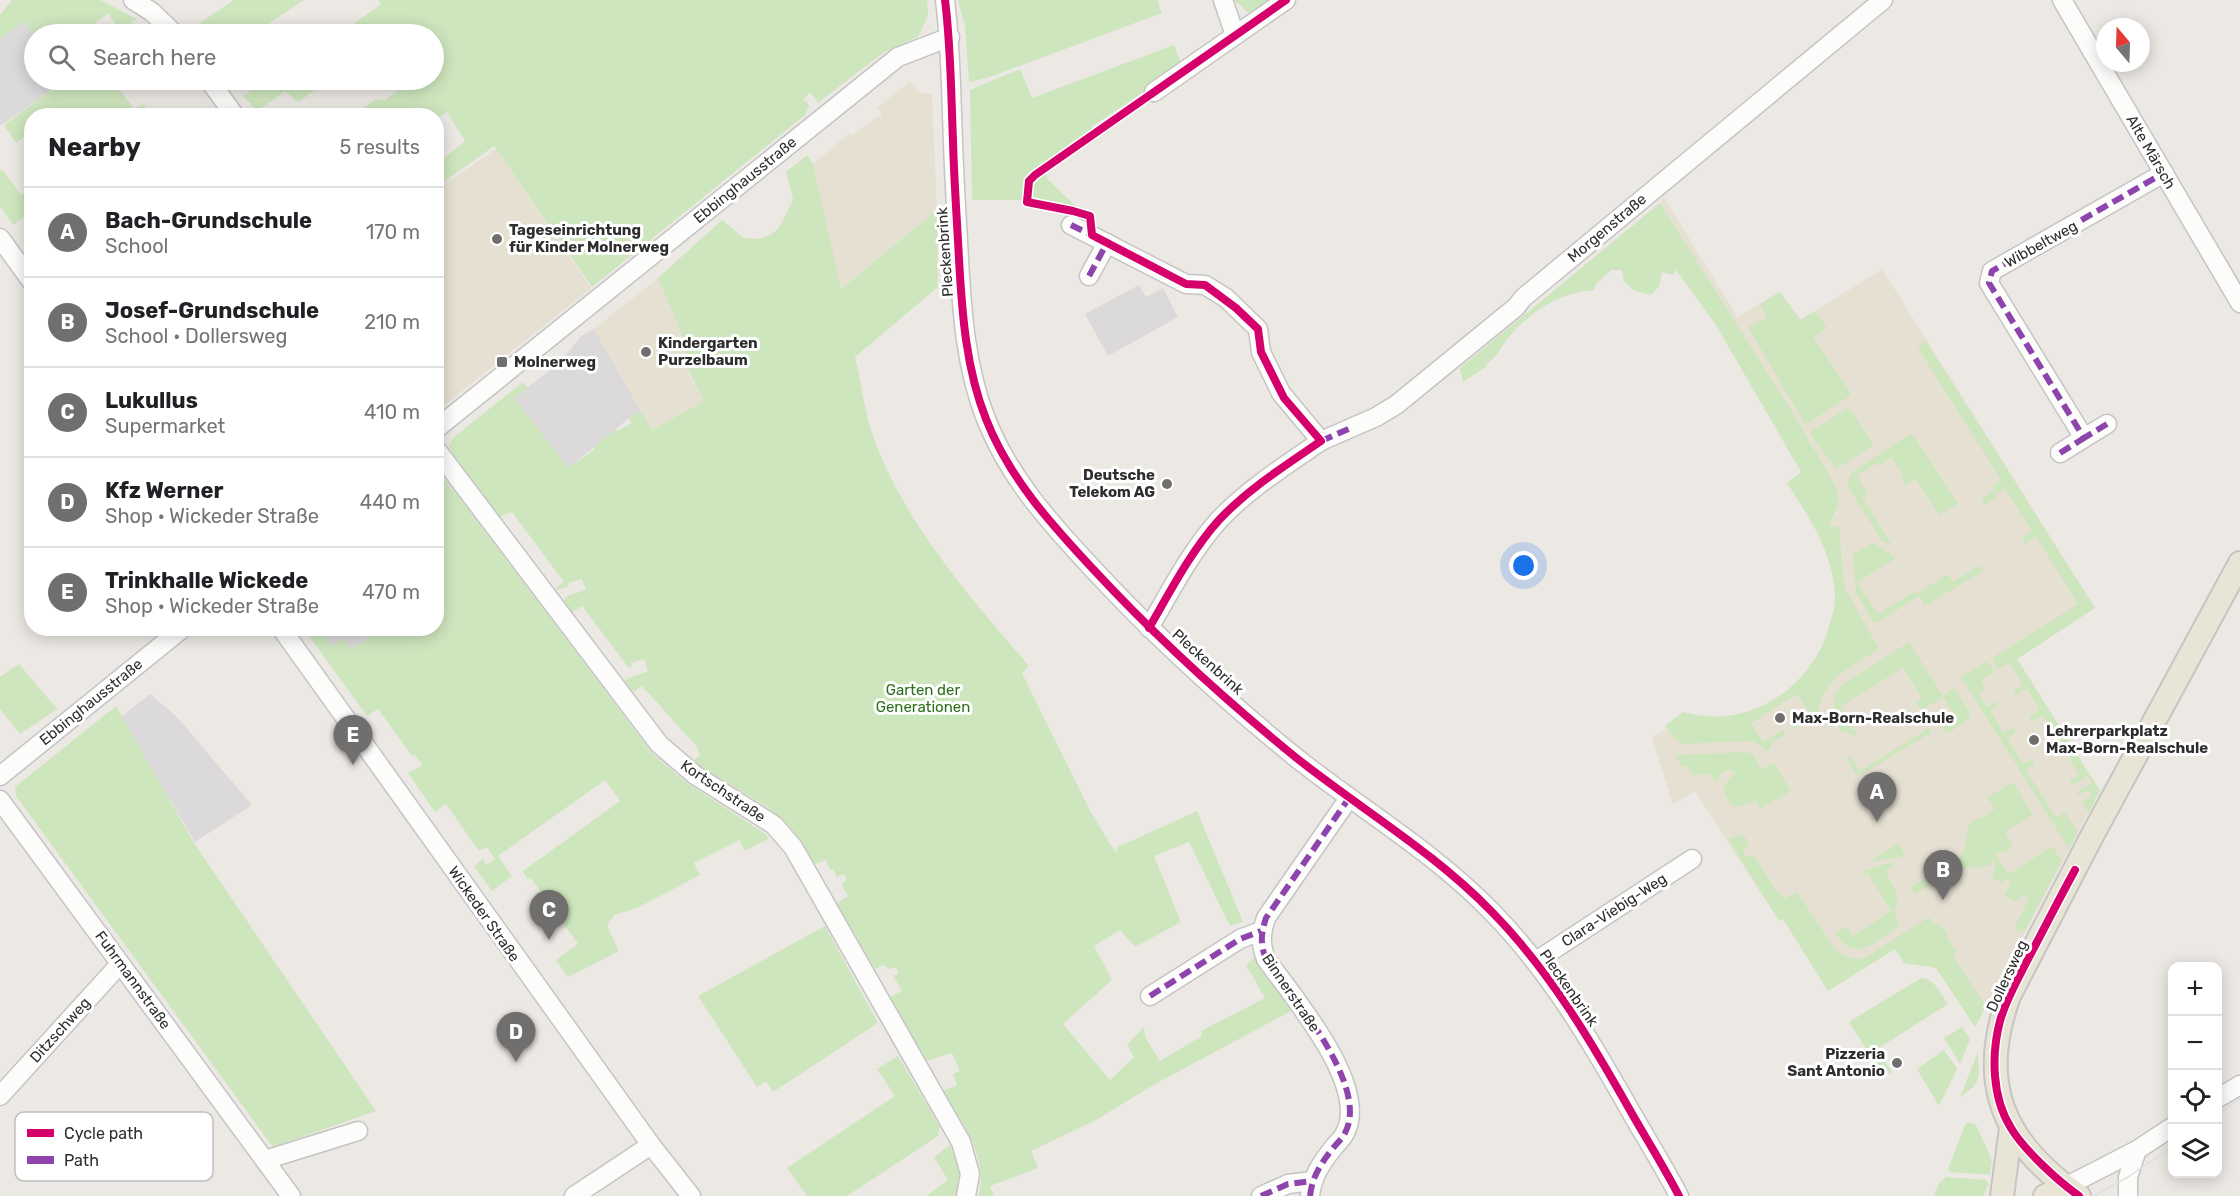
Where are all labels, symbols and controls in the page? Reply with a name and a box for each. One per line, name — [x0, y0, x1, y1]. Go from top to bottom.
north arrow — [2096, 18, 2150, 72]
search box — [24, 24, 444, 90]
icon: search — [45, 41, 78, 74]
text: Search here — [93, 44, 216, 71]
street label: Alte Märsch — [2123, 112, 2179, 192]
text: Nearby — [48, 132, 141, 163]
street label: Ebbinghausstraße — [690, 133, 800, 227]
text: 5 results — [339, 135, 420, 159]
street label: Morgenstraße — [1564, 190, 1650, 266]
street label: Pleckenbrink — [933, 206, 957, 297]
text: Bach-Grundschule — [105, 207, 312, 234]
street label: Wibbeltweg — [2001, 217, 2081, 271]
text: A — [60, 220, 75, 244]
text: 170 m — [366, 220, 420, 244]
place label: Tageseinrichtung für Kinder Molnerweg — [509, 221, 669, 256]
marker: Tageseinrichtung für Kinder Molnerweg — [490, 232, 504, 246]
text: School — [105, 234, 168, 258]
text: Josef-Grundschule — [105, 297, 319, 324]
text: B — [60, 310, 75, 334]
text: 210 m — [364, 310, 420, 334]
text: School · Dollersweg — [105, 324, 288, 348]
place label: Kindergarten Purzelbaum — [658, 334, 758, 369]
marker: Kindergarten Purzelbaum — [639, 345, 653, 359]
place label: Molnerweg — [514, 353, 596, 371]
marker: Molnerweg — [495, 355, 509, 369]
text: Lukullus — [105, 387, 198, 414]
text: C — [60, 400, 75, 424]
text: 410 m — [364, 400, 420, 424]
text: Supermarket — [105, 414, 225, 438]
place label: Deutsche Telekom AG — [1069, 466, 1155, 501]
text: Kfz Werner — [105, 477, 224, 504]
marker: Deutsche Telekom AG — [1160, 477, 1174, 491]
text: D — [60, 490, 75, 514]
text: 440 m — [360, 490, 420, 514]
text: Shop · Wickeder Straße — [105, 504, 319, 528]
your location — [1509, 551, 1538, 580]
text: Trinkhalle Wickede — [105, 567, 308, 594]
text: E — [61, 580, 74, 604]
text: 470 m — [362, 580, 420, 604]
text: Shop · Wickeder Straße — [105, 594, 319, 618]
street label: Pleckenbrink — [1169, 625, 1248, 699]
street label: Ebbinghausstraße — [36, 655, 146, 749]
park label: Garten der Generationen — [876, 681, 970, 716]
place label: Max-Born-Realschule — [1792, 709, 1954, 727]
marker: Max-Born-Realschule — [1773, 711, 1787, 725]
pin: E — [334, 716, 372, 765]
place label: Lehrerparkplatz Max-Born-Realschule — [2046, 722, 2208, 757]
marker: Lehrerparkplatz Max-Born-Realschule — [2027, 733, 2041, 747]
street label: Kortschstraße — [677, 756, 769, 826]
pin: A — [1858, 772, 1896, 822]
pin: B — [1924, 850, 1962, 900]
street label: Wickeder Straße — [444, 863, 524, 965]
street label: Clara-Viebig-Weg — [1558, 869, 1670, 951]
pin: C — [530, 890, 568, 940]
street label: Fuhrmannstraße — [91, 927, 175, 1033]
street label: Dollersweg — [1983, 937, 2031, 1015]
street label: Pleckenbrink — [1536, 946, 1602, 1030]
street label: Binnerstraße — [1258, 950, 1324, 1036]
map controls — [2168, 962, 2222, 1178]
button: + — [2168, 962, 2222, 1016]
street label: Ditzschweg — [26, 994, 94, 1066]
pin: D — [496, 1012, 536, 1062]
button: − — [2168, 1016, 2222, 1070]
place label: Pizzeria Sant Antonio — [1787, 1045, 1885, 1080]
marker: Pizzeria Sant Antonio — [1890, 1056, 1904, 1070]
button: locate — [2168, 1070, 2222, 1124]
legend — [15, 1112, 213, 1181]
text: Cycle path — [64, 1124, 143, 1143]
button: layers — [2168, 1124, 2222, 1178]
text: Path — [64, 1151, 99, 1170]

